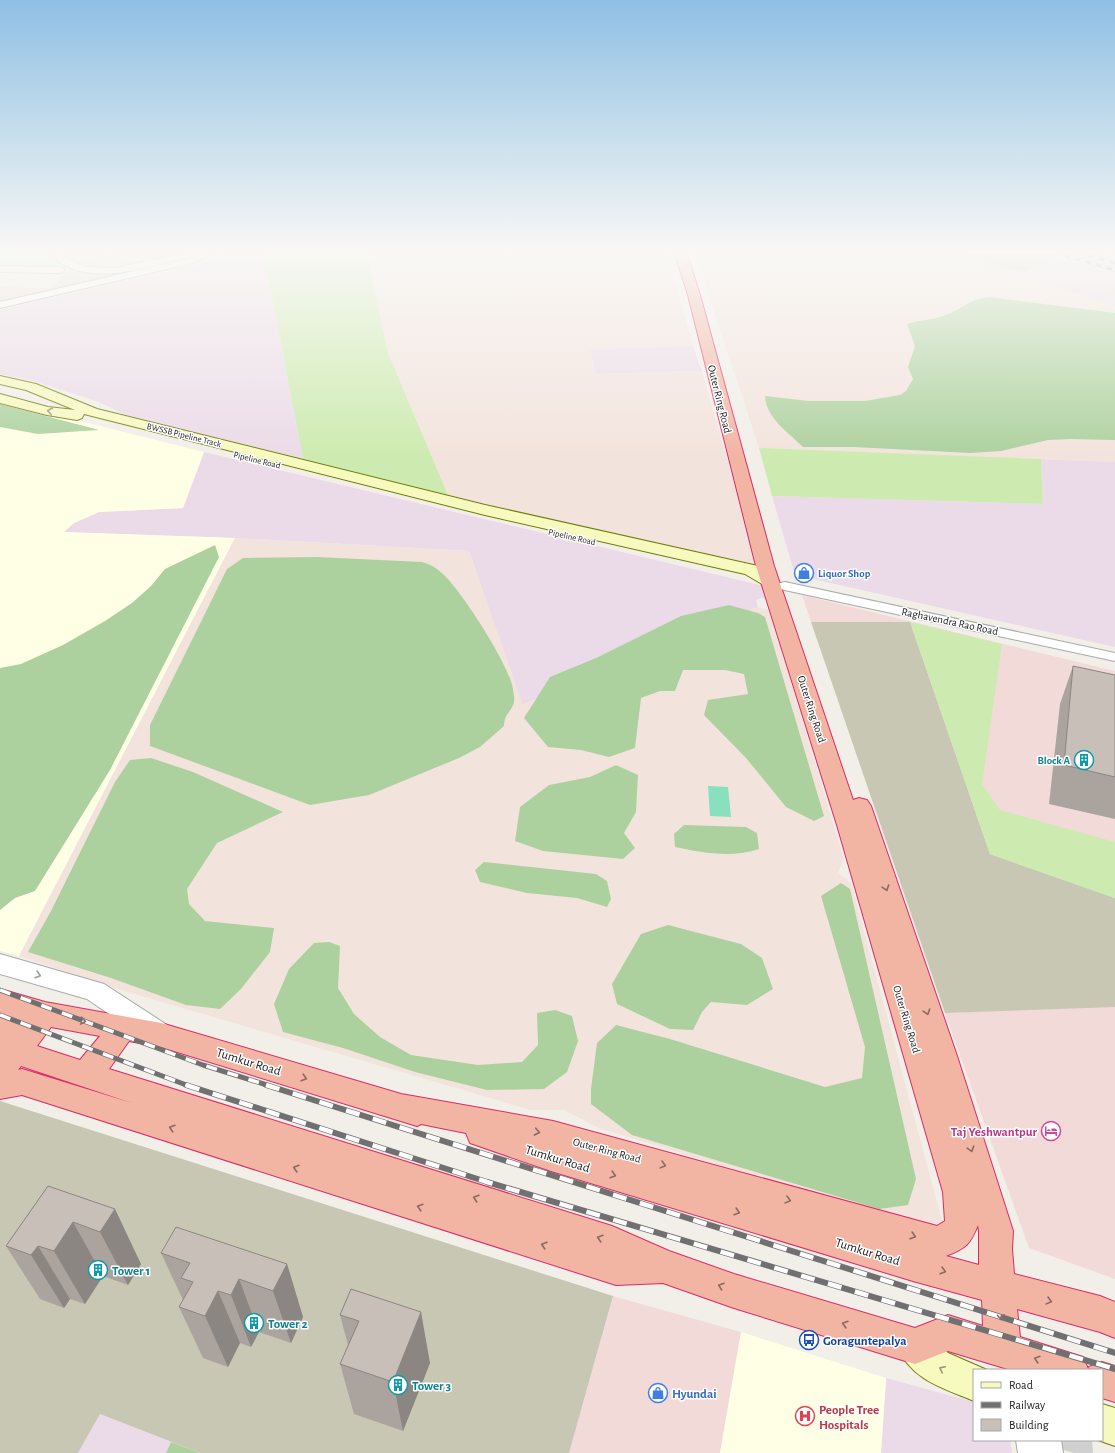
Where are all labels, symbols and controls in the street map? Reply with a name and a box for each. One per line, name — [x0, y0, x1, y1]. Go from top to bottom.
street label: Outer Ring Road — [706, 364, 733, 435]
one-way arrow — [47, 407, 53, 415]
street label: BWSSB Pipeline Track — [146, 422, 223, 449]
street label: Pipeline Road — [232, 450, 282, 471]
street label: Pipeline Road — [547, 528, 597, 547]
shop icon: Liquor Shop — [793, 562, 815, 584]
place label: Liquor Shop — [818, 568, 871, 579]
street label: Raghavendra Rao Road — [901, 606, 999, 637]
street label: Outer Ring Road — [795, 674, 828, 744]
building icon: Block A — [1073, 749, 1095, 771]
place label: Block A — [1037, 755, 1070, 766]
one-way arrow — [881, 885, 890, 892]
one-way arrow — [34, 970, 41, 979]
street label: Outer Ring Road — [891, 984, 922, 1054]
one-way arrow — [922, 1008, 931, 1015]
one-way arrow — [80, 1016, 87, 1025]
street label: Tumkur Road — [215, 1046, 283, 1079]
one-way arrow — [300, 1073, 307, 1082]
hotel icon: Taj Yeshwantpur — [1040, 1120, 1062, 1142]
one-way arrow — [169, 1125, 176, 1133]
place label: Taj Yeshwantpur — [951, 1126, 1037, 1139]
one-way arrow — [534, 1127, 540, 1136]
street label: Outer Ring Road — [572, 1136, 642, 1165]
street label: Tumkur Road — [524, 1143, 592, 1176]
one-way arrow — [966, 1145, 975, 1152]
one-way arrow — [659, 1160, 666, 1169]
one-way arrow — [293, 1164, 300, 1173]
one-way arrow — [609, 1170, 616, 1179]
one-way arrow — [473, 1195, 480, 1203]
one-way arrow — [785, 1195, 791, 1203]
one-way arrow — [417, 1203, 424, 1212]
one-way arrow — [734, 1207, 741, 1216]
one-way arrow — [909, 1231, 916, 1240]
one-way arrow — [597, 1234, 604, 1243]
street label: Tumkur Road — [834, 1236, 902, 1269]
one-way arrow — [541, 1242, 548, 1250]
building icon: Tower 1 — [87, 1259, 109, 1281]
place label: Tower 1 — [112, 1265, 150, 1278]
one-way arrow — [939, 1266, 946, 1275]
one-way arrow — [717, 1282, 724, 1291]
one-way arrow — [1046, 1296, 1053, 1305]
building icon: Tower 2 — [243, 1312, 265, 1334]
one-way arrow — [996, 1314, 1005, 1320]
place label: Tower 2 — [268, 1318, 308, 1331]
one-way arrow — [841, 1320, 848, 1329]
bus stop icon: Goraguntepalya — [798, 1329, 820, 1351]
place label: Goraguntepalya — [823, 1335, 906, 1348]
one-way arrow — [1033, 1355, 1040, 1364]
one-way arrow — [938, 1366, 946, 1374]
legend — [973, 1369, 1103, 1441]
building icon: Tower 3 — [387, 1374, 409, 1396]
text: Road — [1009, 1379, 1033, 1391]
place label: Tower 3 — [412, 1380, 452, 1393]
shop icon: Hyundai — [647, 1382, 669, 1404]
place label: Hyundai — [672, 1388, 717, 1401]
text: Railway — [1009, 1399, 1045, 1412]
place label: People Tree Hospitals — [819, 1404, 879, 1432]
hospital icon: People Tree Hospitals — [794, 1405, 816, 1427]
text: Building — [1009, 1419, 1049, 1431]

